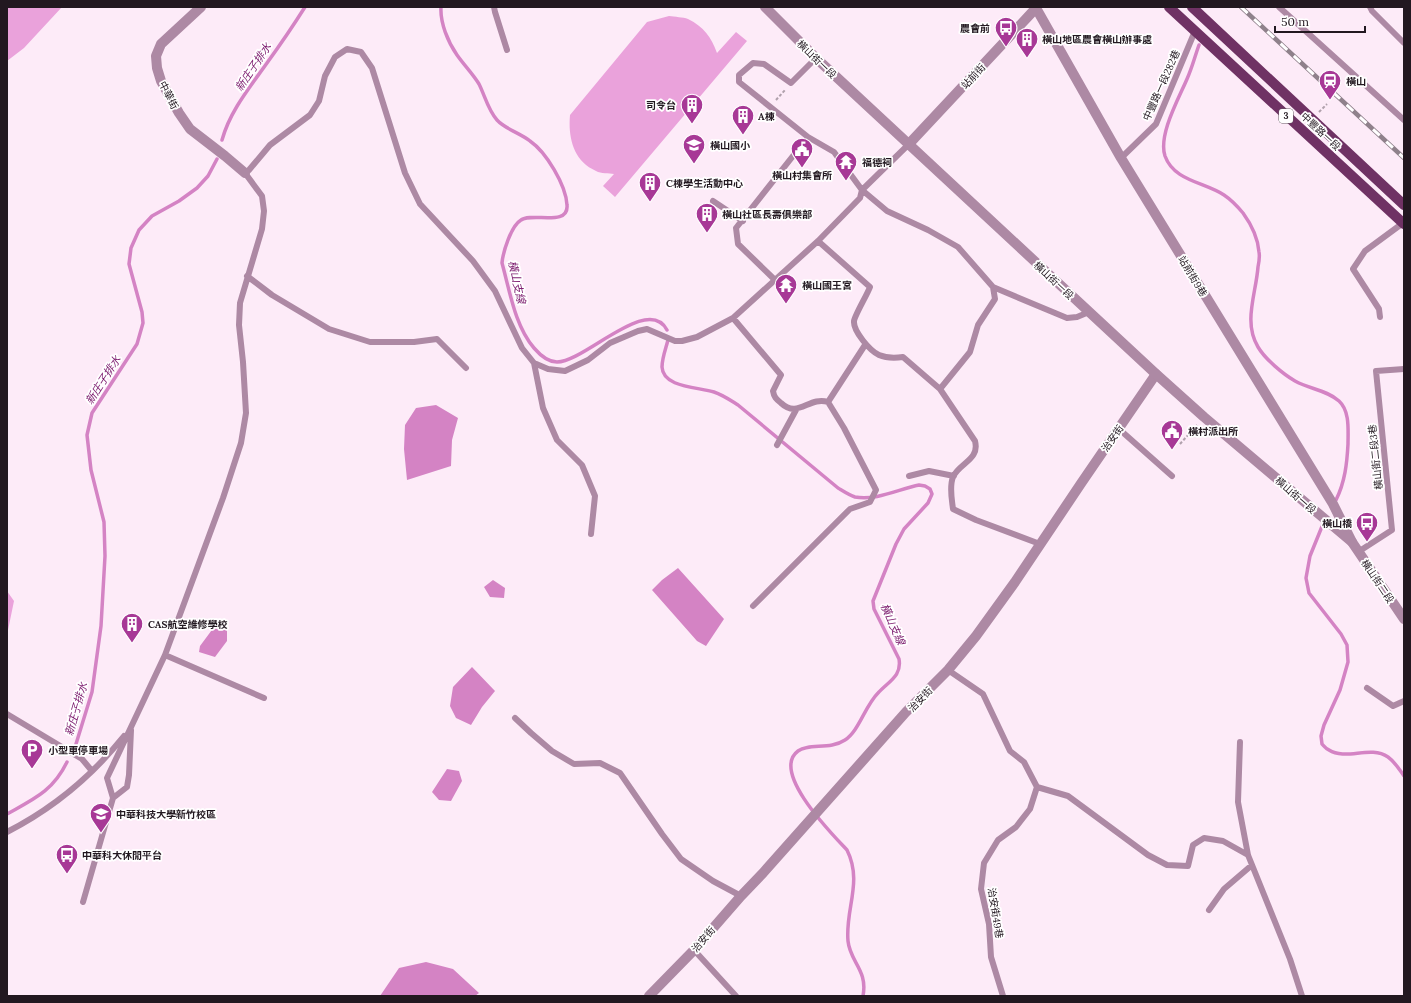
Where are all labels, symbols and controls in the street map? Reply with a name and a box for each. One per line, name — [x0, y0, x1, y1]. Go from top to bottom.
scale bar — [1275, 8, 1365, 34]
text: 50 m — [1281, 14, 1309, 29]
bus stop icon: 農會前 — [993, 15, 1019, 48]
place label: 農會前 — [960, 22, 990, 35]
building icon: 橫山地區農會橫山辦事處 — [1014, 26, 1040, 59]
place label: 橫山地區農會橫山辦事處 — [1042, 33, 1152, 46]
street label: 橫山街一段 — [794, 37, 839, 81]
water label: 新庄子排水 — [232, 39, 275, 94]
street label: 中豐路一段282巷 — [1140, 48, 1183, 123]
street label: 站前街 — [958, 61, 988, 92]
station icon: 橫山 — [1317, 68, 1343, 101]
place label: 橫山 — [1346, 75, 1366, 88]
street label: 中華街 — [156, 79, 181, 112]
building icon: 司令台 — [679, 92, 705, 125]
place label: 司令台 — [646, 99, 676, 112]
building icon: A棟 — [730, 103, 756, 136]
road number: 3 — [1279, 109, 1293, 123]
place label: A棟 — [758, 110, 775, 123]
street label: 中豐路一段 — [1298, 110, 1343, 153]
school or university icon: 橫山國小 — [681, 132, 707, 165]
public building icon: 橫山村集會所 — [789, 136, 815, 169]
place label: 橫山國小 — [710, 139, 751, 152]
temple icon: 福德祠 — [833, 149, 859, 182]
place label: 福德祠 — [862, 156, 892, 169]
place label: 橫山村集會所 — [772, 169, 832, 182]
building icon: C棟學生活動中心 — [637, 170, 663, 203]
place label: C棟學生活動中心 — [666, 177, 743, 190]
building icon: 橫山社區長壽俱樂部 — [694, 201, 720, 234]
place label: 橫山社區長壽俱樂部 — [722, 208, 812, 221]
street label: 站前街9巷 — [1175, 253, 1210, 299]
water label: 橫山支線 — [505, 259, 529, 307]
street label: 橫山街一段 — [1031, 259, 1076, 302]
temple icon: 橫山國王宮 — [773, 272, 799, 305]
place label: 橫山國王宮 — [802, 279, 852, 292]
water label: 新庄子排水 — [82, 352, 124, 407]
public building icon: 橫村派出所 — [1159, 418, 1185, 451]
street label: 治安街 — [1098, 422, 1126, 454]
street label: 橫山街二段3巷 — [1366, 424, 1385, 490]
place label: 橫村派出所 — [1188, 425, 1238, 438]
street label: 橫山街一段 — [1273, 474, 1319, 517]
bus stop icon: 橫山橋 — [1354, 510, 1380, 543]
place label: 橫山橋 — [1322, 517, 1352, 530]
street label: 橫山街二段 — [1358, 557, 1397, 606]
water label: 橫山支線 — [878, 601, 909, 649]
building icon: CAS航空維修學校 — [119, 611, 145, 644]
place label: CAS航空維修學校 — [148, 618, 227, 631]
water label: 新庄子排水 — [62, 680, 91, 737]
street label: 治安街 — [905, 684, 935, 715]
parking icon: 小型車停車場 — [19, 737, 45, 770]
place label: 小型車停車場 — [48, 744, 108, 757]
school or university icon: 中華科技大學新竹校區 — [88, 801, 114, 834]
place label: 中華科技大學新竹校區 — [116, 808, 216, 821]
bus stop icon: 中華科大休閒平台 — [54, 842, 80, 875]
place label: 中華科大休閒平台 — [82, 849, 162, 862]
street label: 治安街49巷 — [985, 887, 1006, 939]
street label: 治安街 — [689, 924, 718, 955]

